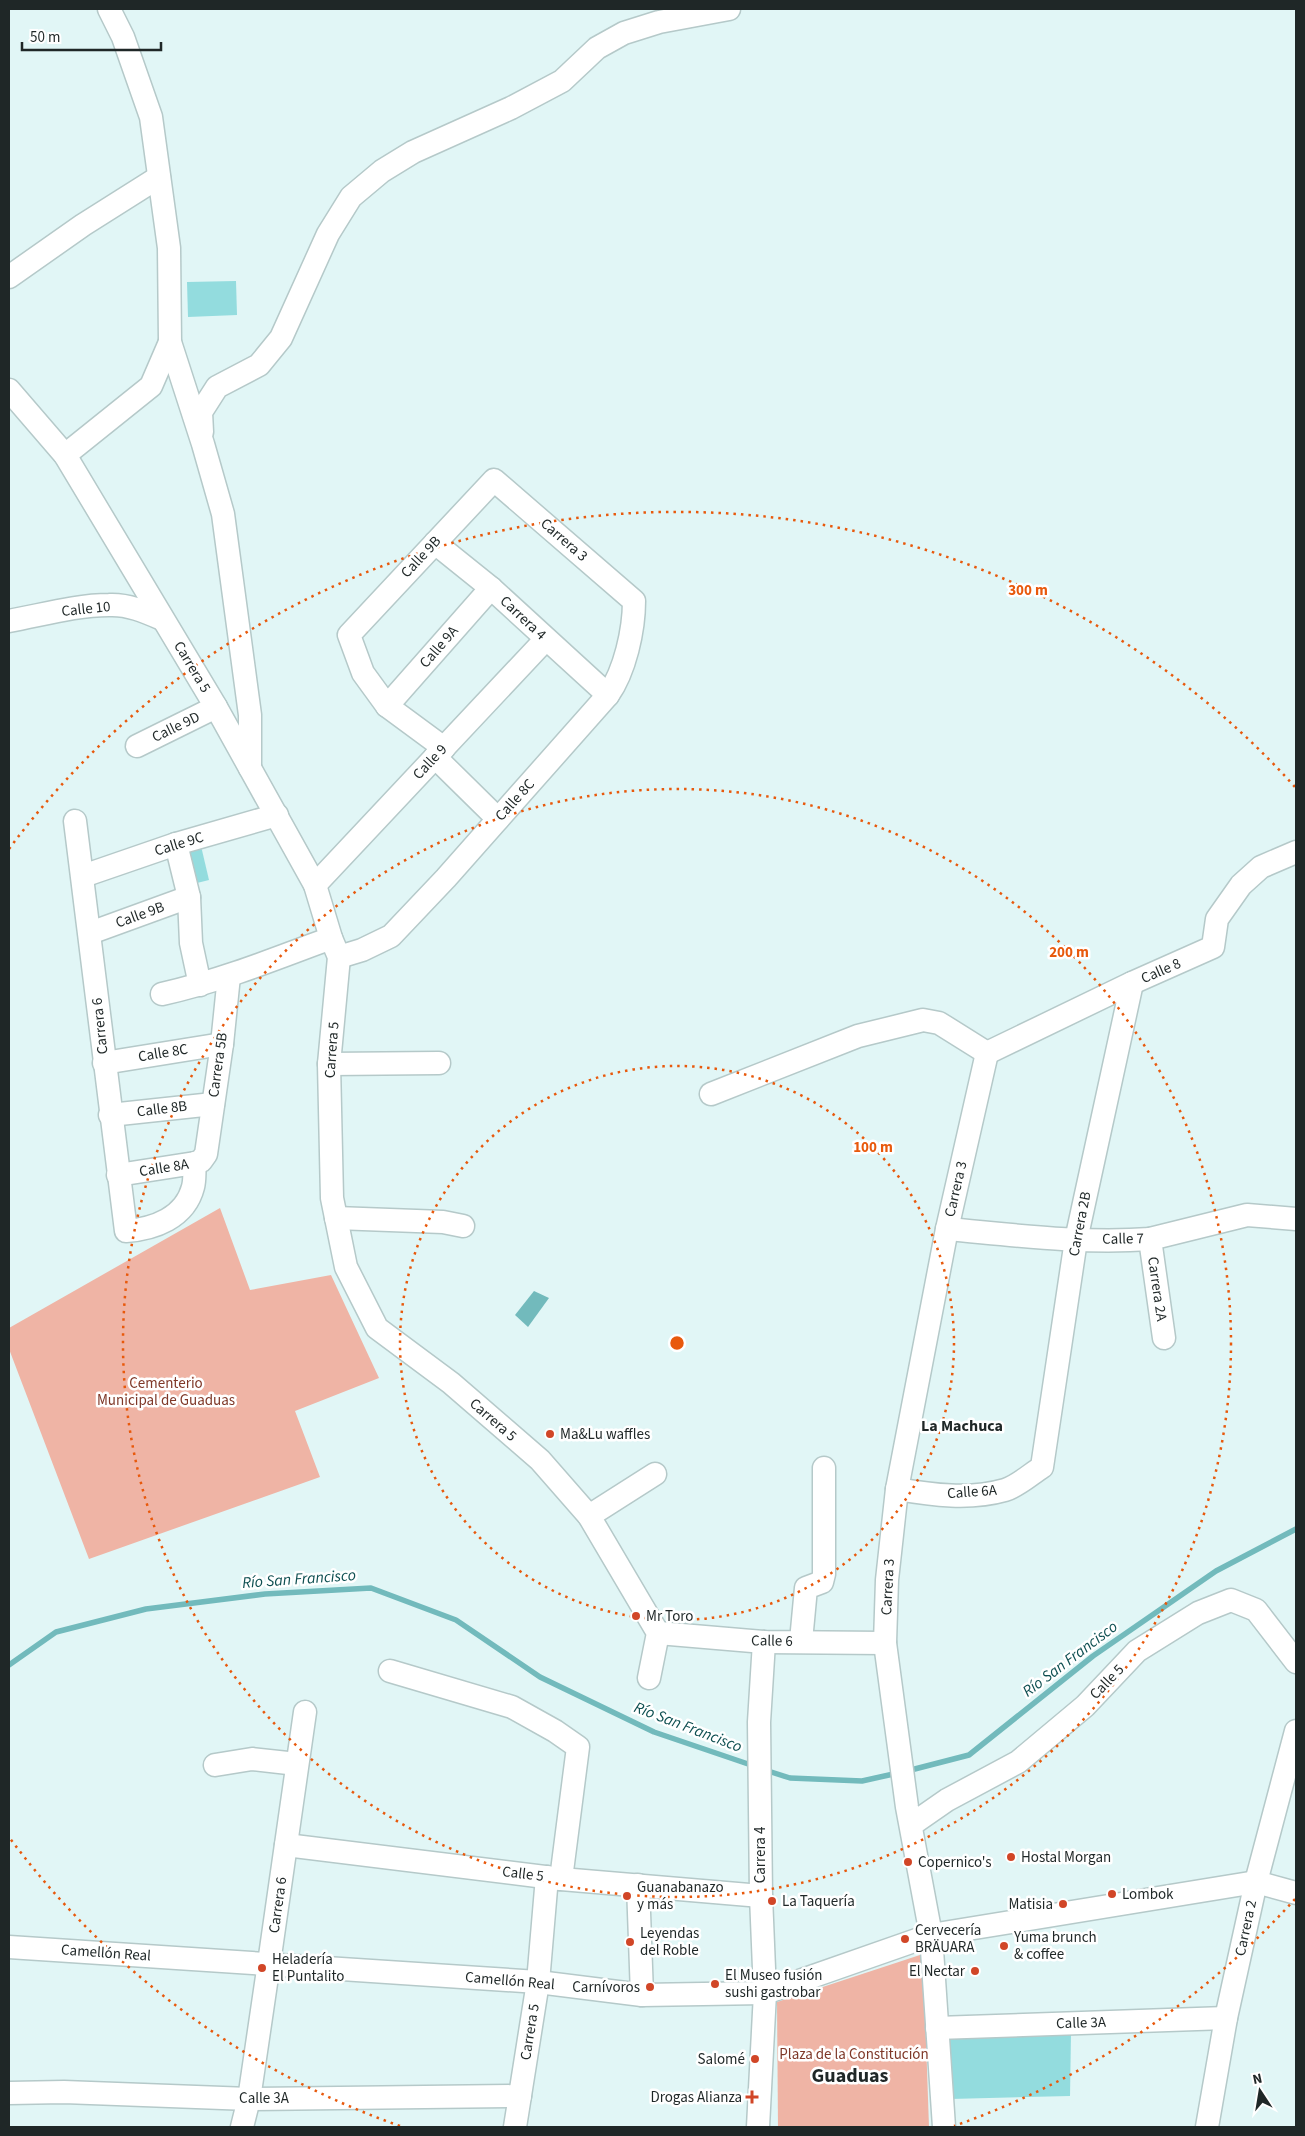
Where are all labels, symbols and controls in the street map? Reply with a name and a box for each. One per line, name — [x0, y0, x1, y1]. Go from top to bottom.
scale bar — [22, 20, 161, 52]
text: 50 m — [30, 27, 60, 48]
street label: Carrera 3 — [536, 513, 592, 567]
street label: Calle 9B — [396, 531, 446, 583]
text: 300 m — [1008, 580, 1048, 601]
street label: Carrera 4 — [495, 591, 551, 645]
street label: Calle 10 — [60, 596, 112, 622]
street label: Calle 9A — [415, 621, 464, 673]
street label: Carrera 5 — [168, 637, 216, 697]
street label: Calle 9D — [149, 706, 203, 748]
street label: Calle 9 — [408, 740, 452, 784]
street label: Calle 8C — [490, 774, 540, 826]
street label: Calle 9C — [152, 826, 206, 861]
street label: Calle 9B — [113, 896, 167, 934]
text: 200 m — [1049, 942, 1089, 963]
street label: Calle 8 — [1138, 953, 1184, 989]
street label: Carrera 6 — [87, 997, 113, 1055]
street label: Carrera 5 — [320, 1021, 344, 1079]
street label: Carrera 5B — [203, 1031, 233, 1099]
street label: Calle 8C — [137, 1039, 190, 1067]
street label: Calle 8B — [136, 1095, 189, 1122]
text: 100 m — [853, 1137, 893, 1158]
street label: Calle 8A — [138, 1154, 191, 1182]
street label: Carrera 3 — [939, 1159, 973, 1219]
street label: Carrera 2B — [1063, 1190, 1097, 1258]
street label: Calle 7 — [1102, 1228, 1144, 1250]
street label: Carrera 2A — [1142, 1255, 1172, 1323]
centre of rings — [668, 1334, 686, 1352]
park label: Cementerio Municipal de Guaduas — [97, 1373, 235, 1411]
street label: Carrera 5 — [465, 1393, 521, 1447]
district label: La Machuca — [921, 1415, 1003, 1437]
place label: Ma&Lu waffles — [560, 1424, 650, 1445]
marker: Ma&Lu waffles — [544, 1428, 556, 1440]
street label: Calle 6A — [946, 1480, 998, 1504]
street label: Carrera 3 — [876, 1558, 900, 1616]
water label: Río San Francisco — [241, 1564, 357, 1594]
place label: Mr Toro — [646, 1606, 693, 1627]
marker: Mr Toro — [630, 1610, 642, 1622]
water label: Río San Francisco — [1018, 1616, 1122, 1702]
street label: Calle 6 — [751, 1630, 793, 1652]
street label: Calle 5 — [1085, 1660, 1129, 1704]
water label: Río San Francisco — [631, 1696, 745, 1758]
street label: Carrera 4 — [750, 1826, 771, 1883]
place label: Hostal Morgan — [1021, 1847, 1111, 1868]
marker: Hostal Morgan — [1005, 1851, 1017, 1863]
place label: Copernico's — [918, 1852, 992, 1873]
marker: Copernico's — [902, 1856, 914, 1868]
street label: Calle 5 — [501, 1861, 545, 1887]
street label: Carrera 6 — [264, 1875, 292, 1935]
place label: Guanabanazo y más — [637, 1877, 724, 1915]
place label: Lombok — [1122, 1884, 1174, 1905]
marker: Lombok — [1106, 1888, 1118, 1900]
marker: Guanabanazo y más — [621, 1890, 633, 1902]
place label: La Taquería — [782, 1891, 855, 1912]
place label: Matisia — [1008, 1894, 1053, 1915]
marker: La Taquería — [766, 1895, 778, 1907]
marker: Matisia — [1057, 1898, 1069, 1910]
street label: Carrera 2 — [1230, 1898, 1262, 1958]
place label: Cervecería BRÄUARA — [915, 1920, 981, 1958]
place label: Leyendas del Roble — [640, 1923, 699, 1961]
place label: Yuma brunch & coffee — [1013, 1927, 1097, 1965]
marker: Cervecería BRÄUARA — [899, 1933, 911, 1945]
marker: Leyendas del Roble — [624, 1936, 636, 1948]
street label: Camellón Real — [60, 1939, 152, 1967]
marker: Yuma brunch & coffee — [998, 1940, 1010, 1952]
place label: Heladería El Puntalito — [272, 1949, 344, 1987]
place label: El Nectar — [909, 1961, 966, 1982]
marker: Heladería El Puntalito — [256, 1962, 268, 1974]
place label: El Museo fusión sushi gastrobar — [725, 1965, 823, 2003]
marker: El Nectar — [969, 1965, 981, 1977]
street label: Camellón Real — [464, 1967, 556, 1995]
place label: Carnívoros — [572, 1977, 640, 1998]
marker: El Museo fusión sushi gastrobar — [709, 1978, 721, 1990]
marker: Carnívoros — [644, 1981, 656, 1993]
street label: Carrera 5 — [515, 2002, 545, 2062]
street label: Calle 3A — [1056, 2012, 1107, 2034]
park label: Plaza de la Constitución — [779, 2044, 929, 2065]
place label: Salomé — [698, 2049, 745, 2070]
marker: Salomé — [749, 2053, 761, 2065]
district label: Guaduas — [812, 2062, 889, 2090]
north arrow — [1235, 2066, 1285, 2116]
text: N — [1251, 2069, 1264, 2090]
place label: Drogas Alianza — [650, 2087, 742, 2108]
street label: Calle 3A — [239, 2088, 290, 2109]
marker: Drogas Alianza — [746, 2091, 758, 2103]

